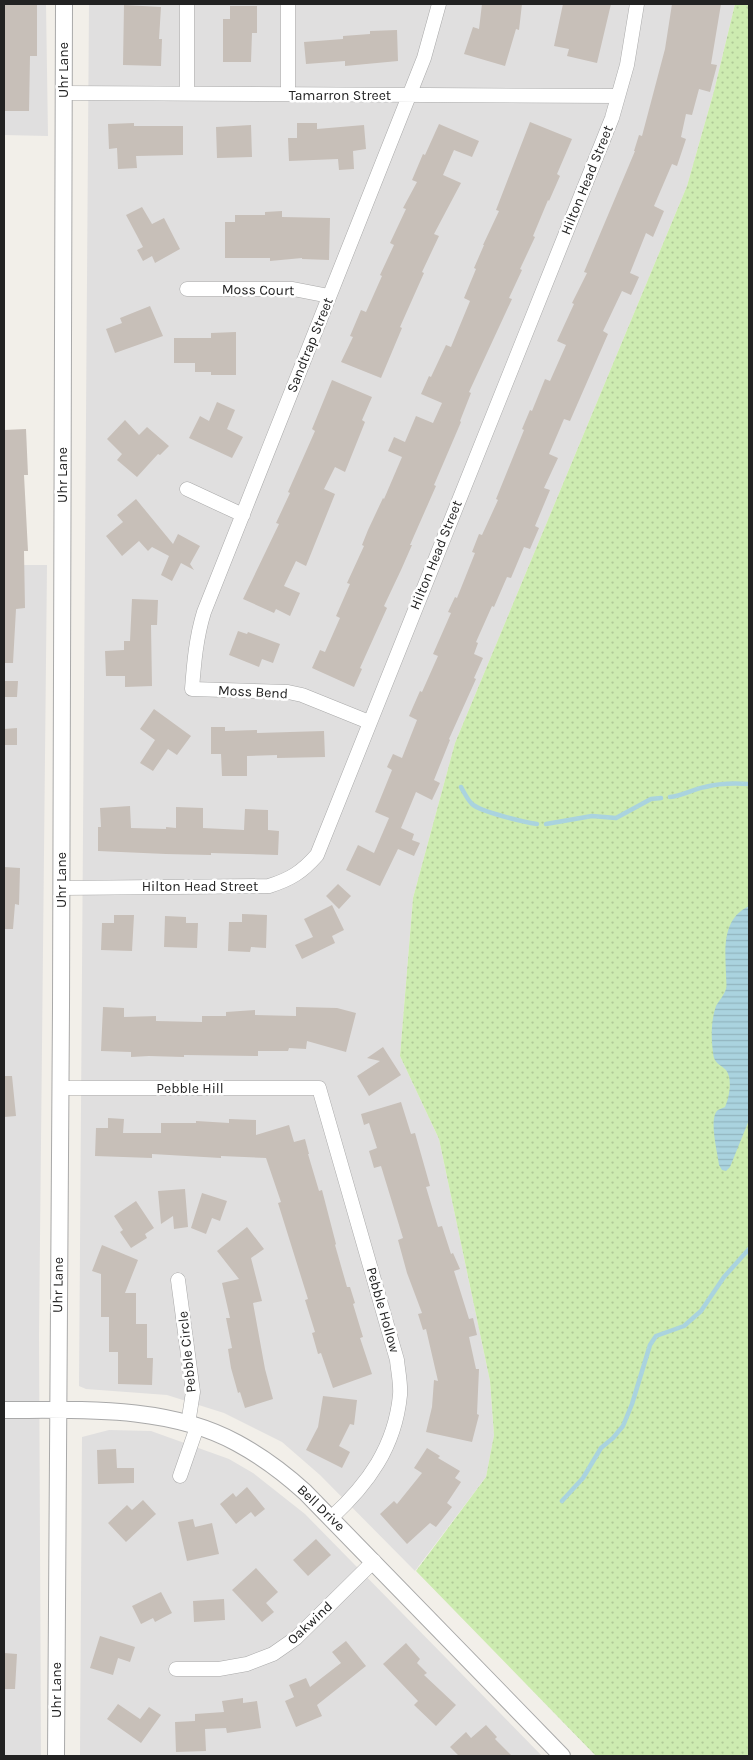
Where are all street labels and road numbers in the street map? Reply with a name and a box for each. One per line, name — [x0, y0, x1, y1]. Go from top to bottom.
street label: Uhr Lane — [55, 42, 72, 98]
street label: Tamarron Street — [289, 87, 391, 104]
street label: Hilton Head Street — [557, 123, 617, 237]
street label: Moss Court — [222, 281, 294, 299]
street label: Sandtrap Street — [283, 295, 337, 395]
street label: Uhr Lane — [54, 447, 71, 503]
street label: Hilton Head Street — [406, 498, 466, 612]
street label: Moss Bend — [218, 682, 288, 702]
street label: Uhr Lane — [53, 852, 70, 908]
street label: Hilton Head Street — [142, 878, 258, 895]
street label: Pebble Hill — [156, 1080, 224, 1097]
street label: Uhr Lane — [49, 1257, 67, 1313]
street label: Pebble Hollow — [363, 1265, 403, 1355]
street label: Pebble Circle — [174, 1310, 200, 1394]
street label: Bell Drive — [294, 1481, 348, 1535]
street label: Oakwind — [284, 1598, 336, 1648]
street label: Uhr Lane — [48, 1662, 65, 1718]

